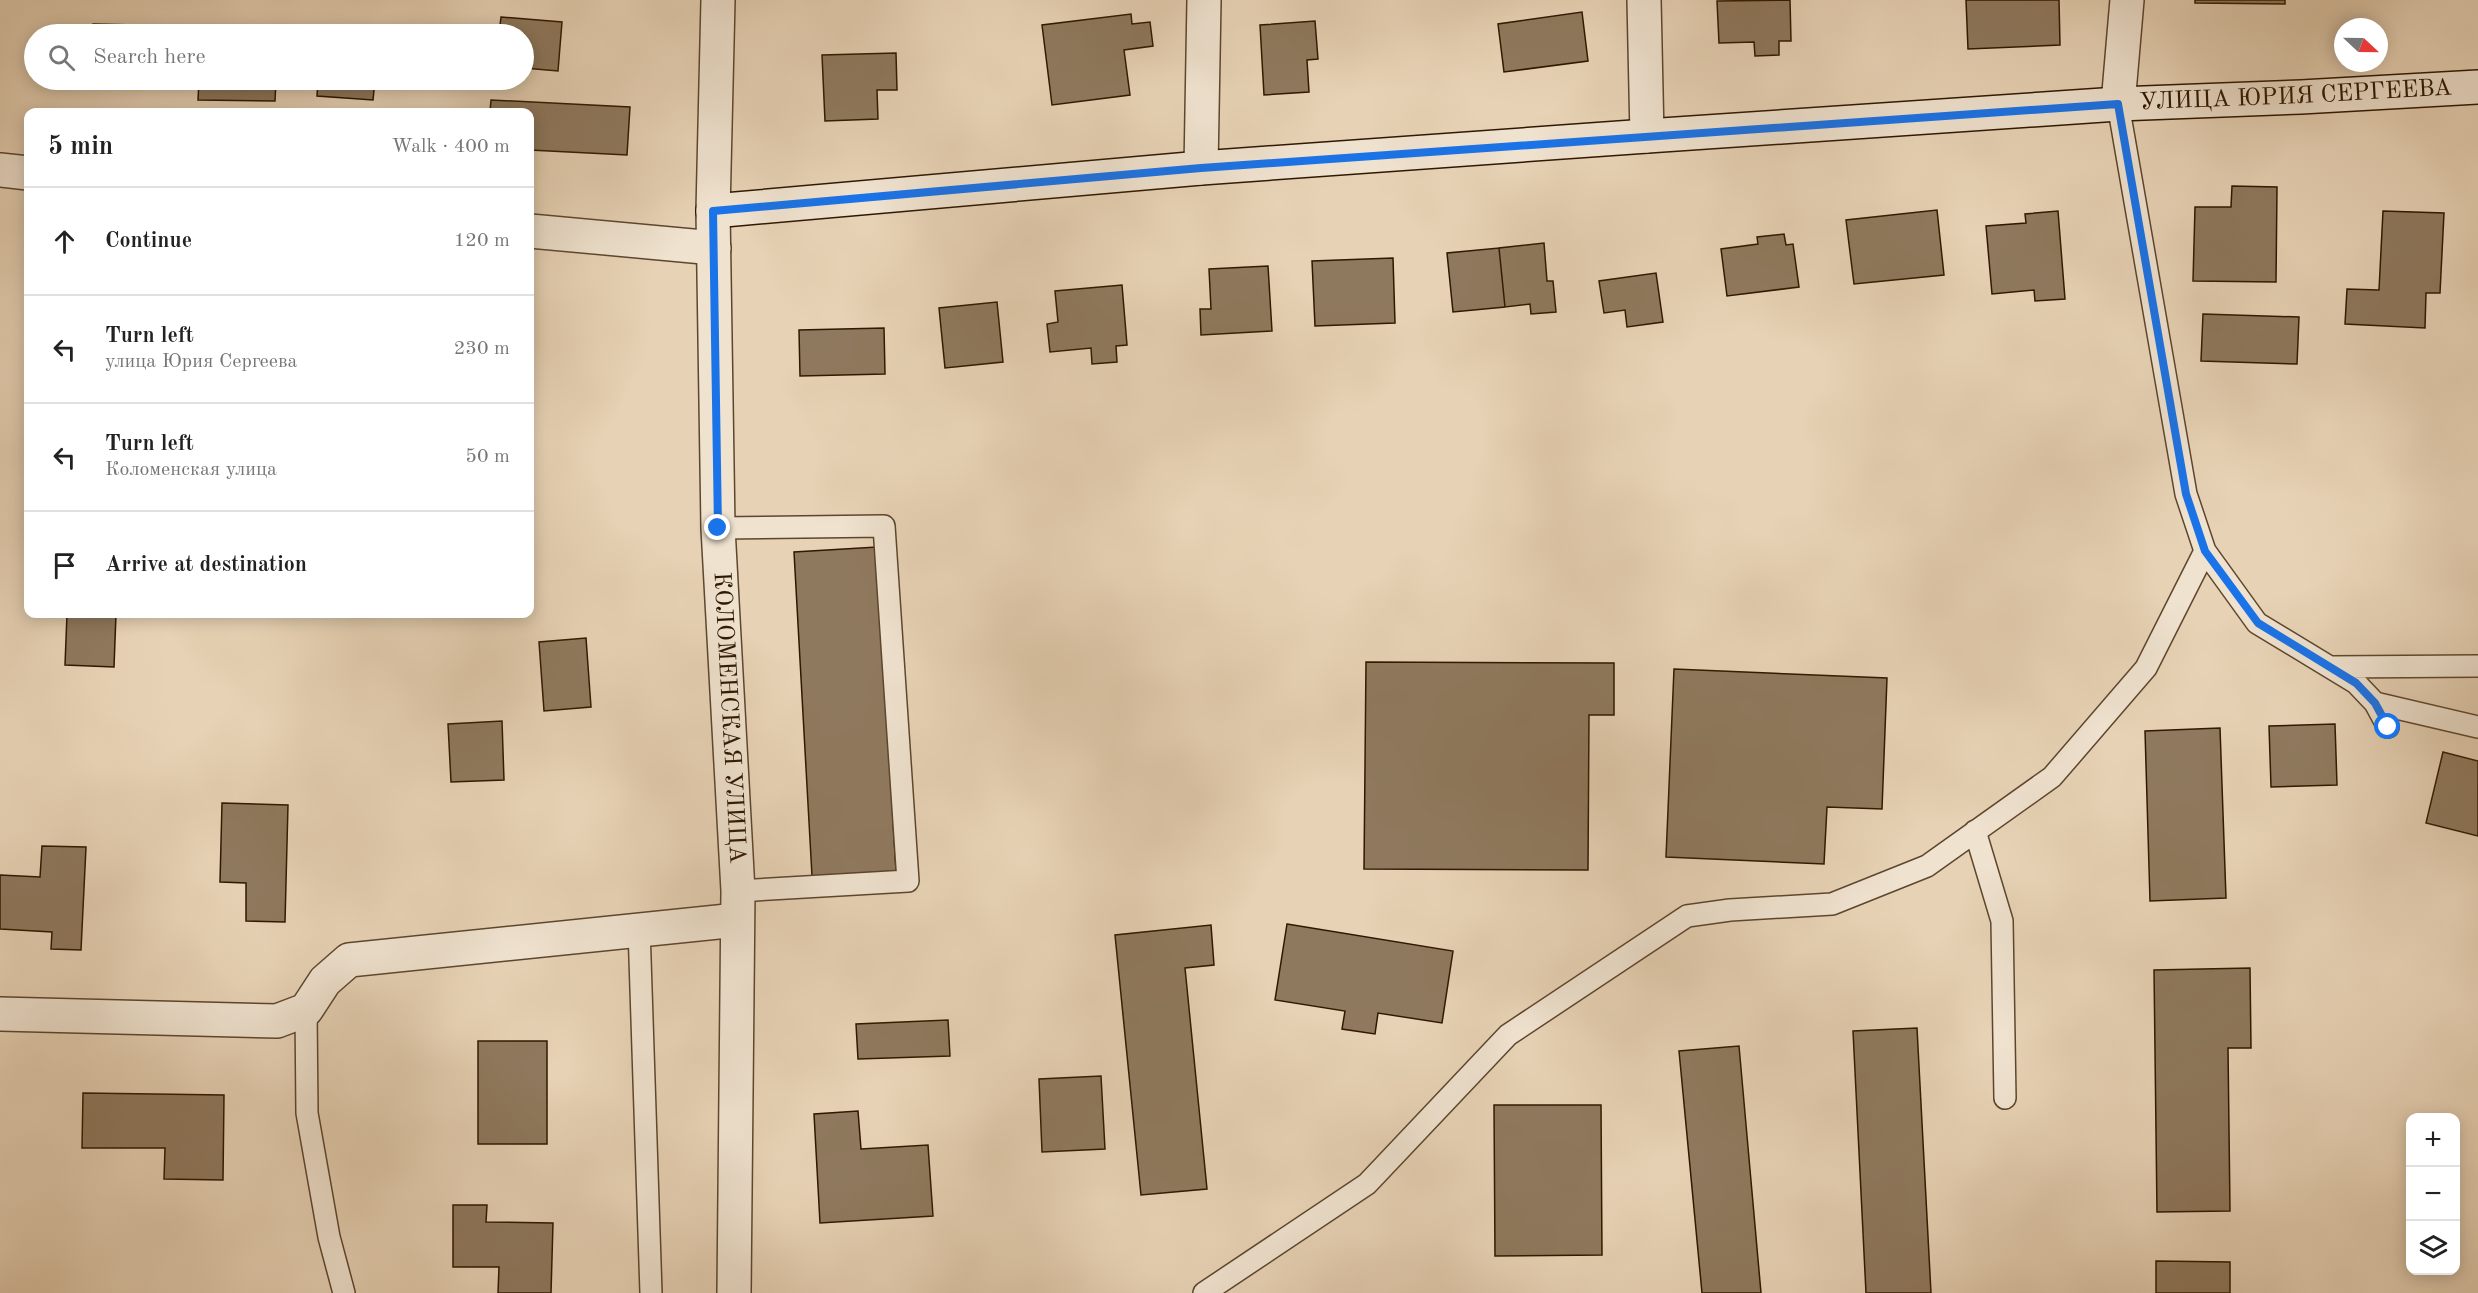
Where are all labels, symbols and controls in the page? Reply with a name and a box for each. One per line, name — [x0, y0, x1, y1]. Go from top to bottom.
north arrow — [2334, 18, 2388, 72]
search box — [24, 24, 534, 90]
icon: search — [45, 41, 78, 74]
text: Search here — [93, 46, 206, 68]
street label: УЛИЦА ЮРИЯ СЕРГЕЕВА — [2139, 76, 2453, 115]
text: 5 min — [48, 134, 113, 160]
text: Walk · 400 m — [391, 137, 510, 157]
icon: ahead — [48, 225, 81, 258]
text: Continue — [105, 230, 192, 252]
text: 120 m — [454, 231, 510, 251]
text: Turn left — [105, 325, 194, 347]
icon: left — [48, 333, 81, 366]
text: 230 m — [454, 339, 510, 359]
text: улица Юрия Сергеева — [105, 352, 297, 372]
text: Turn left — [105, 433, 194, 455]
icon: left — [48, 441, 81, 474]
text: 50 m — [465, 447, 510, 467]
text: Коломенская улица — [105, 460, 277, 480]
route end — [704, 514, 730, 540]
icon: arrive — [48, 549, 81, 582]
text: Arrive at destination — [105, 554, 307, 576]
street label: КОЛОМЕНСКАЯ УЛИЦА — [708, 571, 748, 864]
route start — [2374, 713, 2400, 739]
map controls — [2406, 1113, 2460, 1275]
button: + — [2406, 1113, 2460, 1167]
button: − — [2406, 1167, 2460, 1221]
button: layers — [2406, 1221, 2460, 1275]

